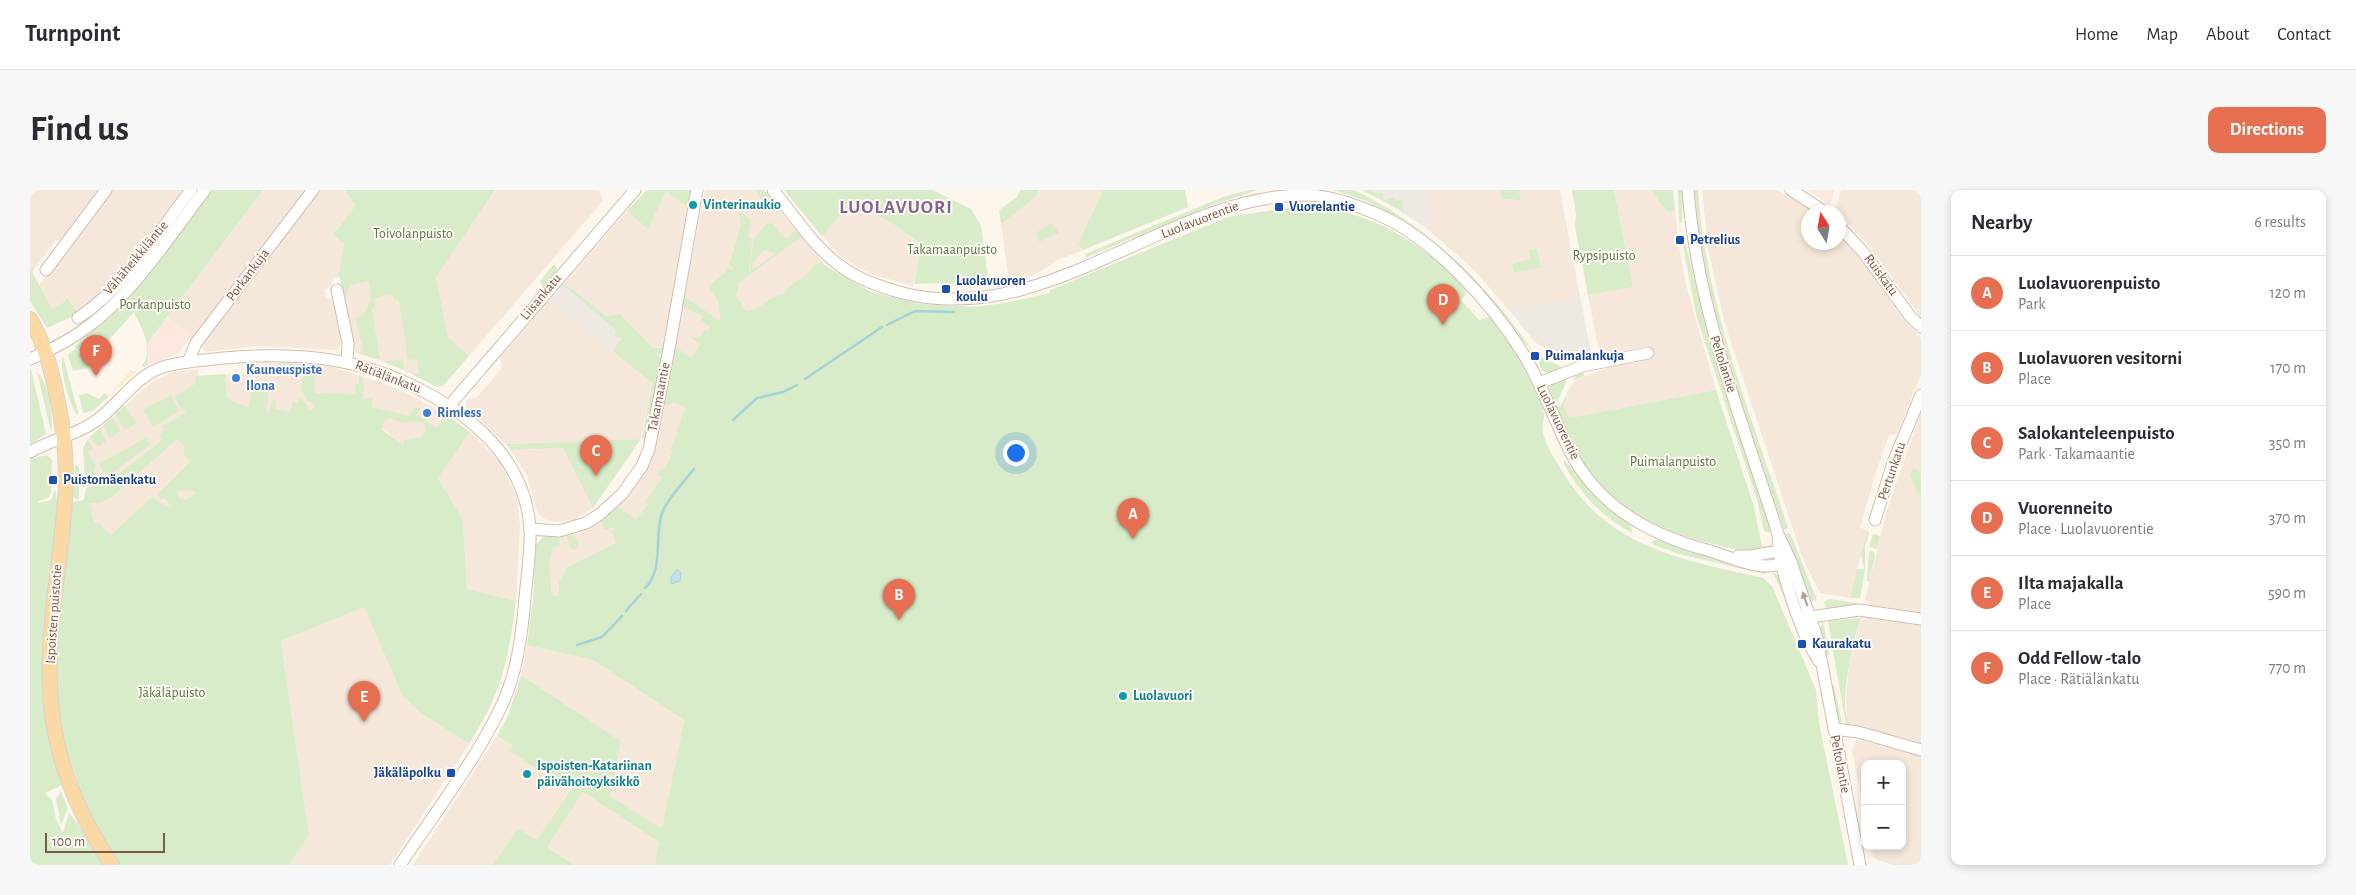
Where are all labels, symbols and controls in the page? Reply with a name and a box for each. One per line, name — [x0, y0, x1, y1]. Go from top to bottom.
text: Turnpoint — [25, 22, 120, 46]
text: Home — [2075, 26, 2118, 44]
text: Map — [2146, 26, 2178, 44]
text: About — [2206, 26, 2249, 44]
text: Contact — [2277, 26, 2331, 44]
button: Directions — [2208, 107, 2326, 153]
text: Find us — [30, 112, 129, 147]
place label: Vinterinaukio — [703, 198, 781, 212]
district label: LUOLAVUORI — [839, 198, 953, 217]
marker: Vinterinaukio — [687, 199, 699, 211]
street label: Luolavuorentie — [1159, 199, 1241, 241]
place label: Vuorelantie — [1289, 200, 1355, 214]
marker: Vuorelantie — [1273, 201, 1285, 213]
north arrow — [1801, 205, 1846, 250]
text: Nearby — [1971, 212, 2032, 233]
text: 6 results — [2254, 214, 2306, 230]
street label: Vähäheikkiläntie — [101, 218, 171, 298]
park label: Toivolanpuisto — [373, 227, 453, 241]
place label: Petrelius — [1690, 233, 1740, 247]
marker: Petrelius — [1674, 234, 1686, 246]
park label: Takamaanpuisto — [907, 243, 997, 257]
street label: Porkankuja — [224, 246, 272, 304]
park label: Rypsipuisto — [1572, 249, 1636, 263]
street label: Ruiskatu — [1861, 252, 1901, 298]
street label: Liisankatu — [518, 271, 564, 323]
place label: Luolavuoren koulu — [956, 274, 1026, 304]
text: Luolavuorenpuisto — [2018, 274, 2161, 293]
marker: Luolavuoren koulu — [940, 283, 952, 295]
pin: D — [1427, 284, 1459, 325]
text: A — [1982, 285, 1992, 301]
text: 120 m — [2269, 285, 2306, 301]
text: Park — [2018, 296, 2046, 312]
park label: Porkanpuisto — [119, 298, 191, 312]
street label: Peltolantie — [1707, 334, 1739, 394]
pin: F — [80, 335, 112, 376]
place label: Puimalankuja — [1545, 349, 1625, 363]
text: Luolavuoren vesitorni — [2018, 349, 2182, 368]
marker: Puimalankuja — [1529, 350, 1541, 362]
street label: Rätiälänkatu — [353, 358, 423, 396]
text: B — [1982, 360, 1992, 376]
text: 170 m — [2270, 360, 2306, 376]
street label: Takamaantie — [645, 361, 673, 433]
place label: Kauneuspiste Ilona — [246, 363, 323, 393]
text: Place — [2018, 371, 2051, 387]
marker: Kauneuspiste Ilona — [230, 372, 242, 384]
street label: Luolavuorentie — [1534, 382, 1582, 462]
place label: Rimless — [437, 406, 481, 420]
marker: Rimless — [421, 407, 433, 419]
text: Salokanteleenpuisto — [2018, 424, 2175, 443]
pin: C — [580, 435, 612, 476]
text: C — [1983, 435, 1991, 451]
text: 350 m — [2269, 435, 2306, 451]
your location — [1003, 440, 1029, 466]
street label: Pertunkatu — [1876, 440, 1908, 502]
text: Park · Takamaantie — [2018, 446, 2135, 462]
park label: Puimalanpuisto — [1630, 455, 1716, 469]
place label: Puistomäenkatu — [63, 473, 157, 487]
marker: Puistomäenkatu — [47, 474, 59, 486]
pin: A — [1117, 498, 1149, 539]
text: Vuorenneito — [2018, 499, 2113, 518]
text: D — [1982, 510, 1992, 526]
text: 370 m — [2269, 510, 2306, 526]
text: Place · Luolavuorentie — [2018, 521, 2154, 537]
street label: Ispoisten puistotie — [44, 564, 64, 664]
text: Ilta majakalla — [2018, 574, 2124, 593]
pin: B — [883, 579, 915, 620]
text: E — [1983, 585, 1991, 601]
text: 590 m — [2268, 585, 2306, 601]
one-way arrow — [1801, 591, 1809, 606]
text: Place — [2018, 596, 2051, 612]
place label: Kaurakatu — [1812, 637, 1872, 651]
marker: Kaurakatu — [1796, 638, 1808, 650]
text: Odd Fellow -talo — [2018, 649, 2141, 668]
text: F — [1983, 660, 1991, 676]
text: 770 m — [2269, 660, 2306, 676]
text: Place · Rätiälänkatu — [2018, 671, 2140, 687]
pin: E — [348, 681, 380, 722]
park label: Jäkäläpuisto — [138, 686, 206, 700]
place label: Luolavuori — [1133, 689, 1193, 703]
marker: Luolavuori — [1117, 690, 1129, 702]
street label: Peltolantie — [1827, 734, 1853, 794]
place label: Ispoisten-Katariinan päivähoitoyksikkö — [537, 759, 652, 789]
map controls — [1861, 760, 1906, 850]
button: + — [1861, 760, 1906, 805]
place label: Jäkäläpolku — [374, 766, 442, 780]
marker: Jäkäläpolku — [445, 767, 457, 779]
marker: Ispoisten-Katariinan päivähoitoyksikkö — [521, 768, 533, 780]
button: − — [1861, 805, 1906, 850]
scale bar — [45, 830, 165, 853]
text: 100 m — [52, 835, 85, 849]

